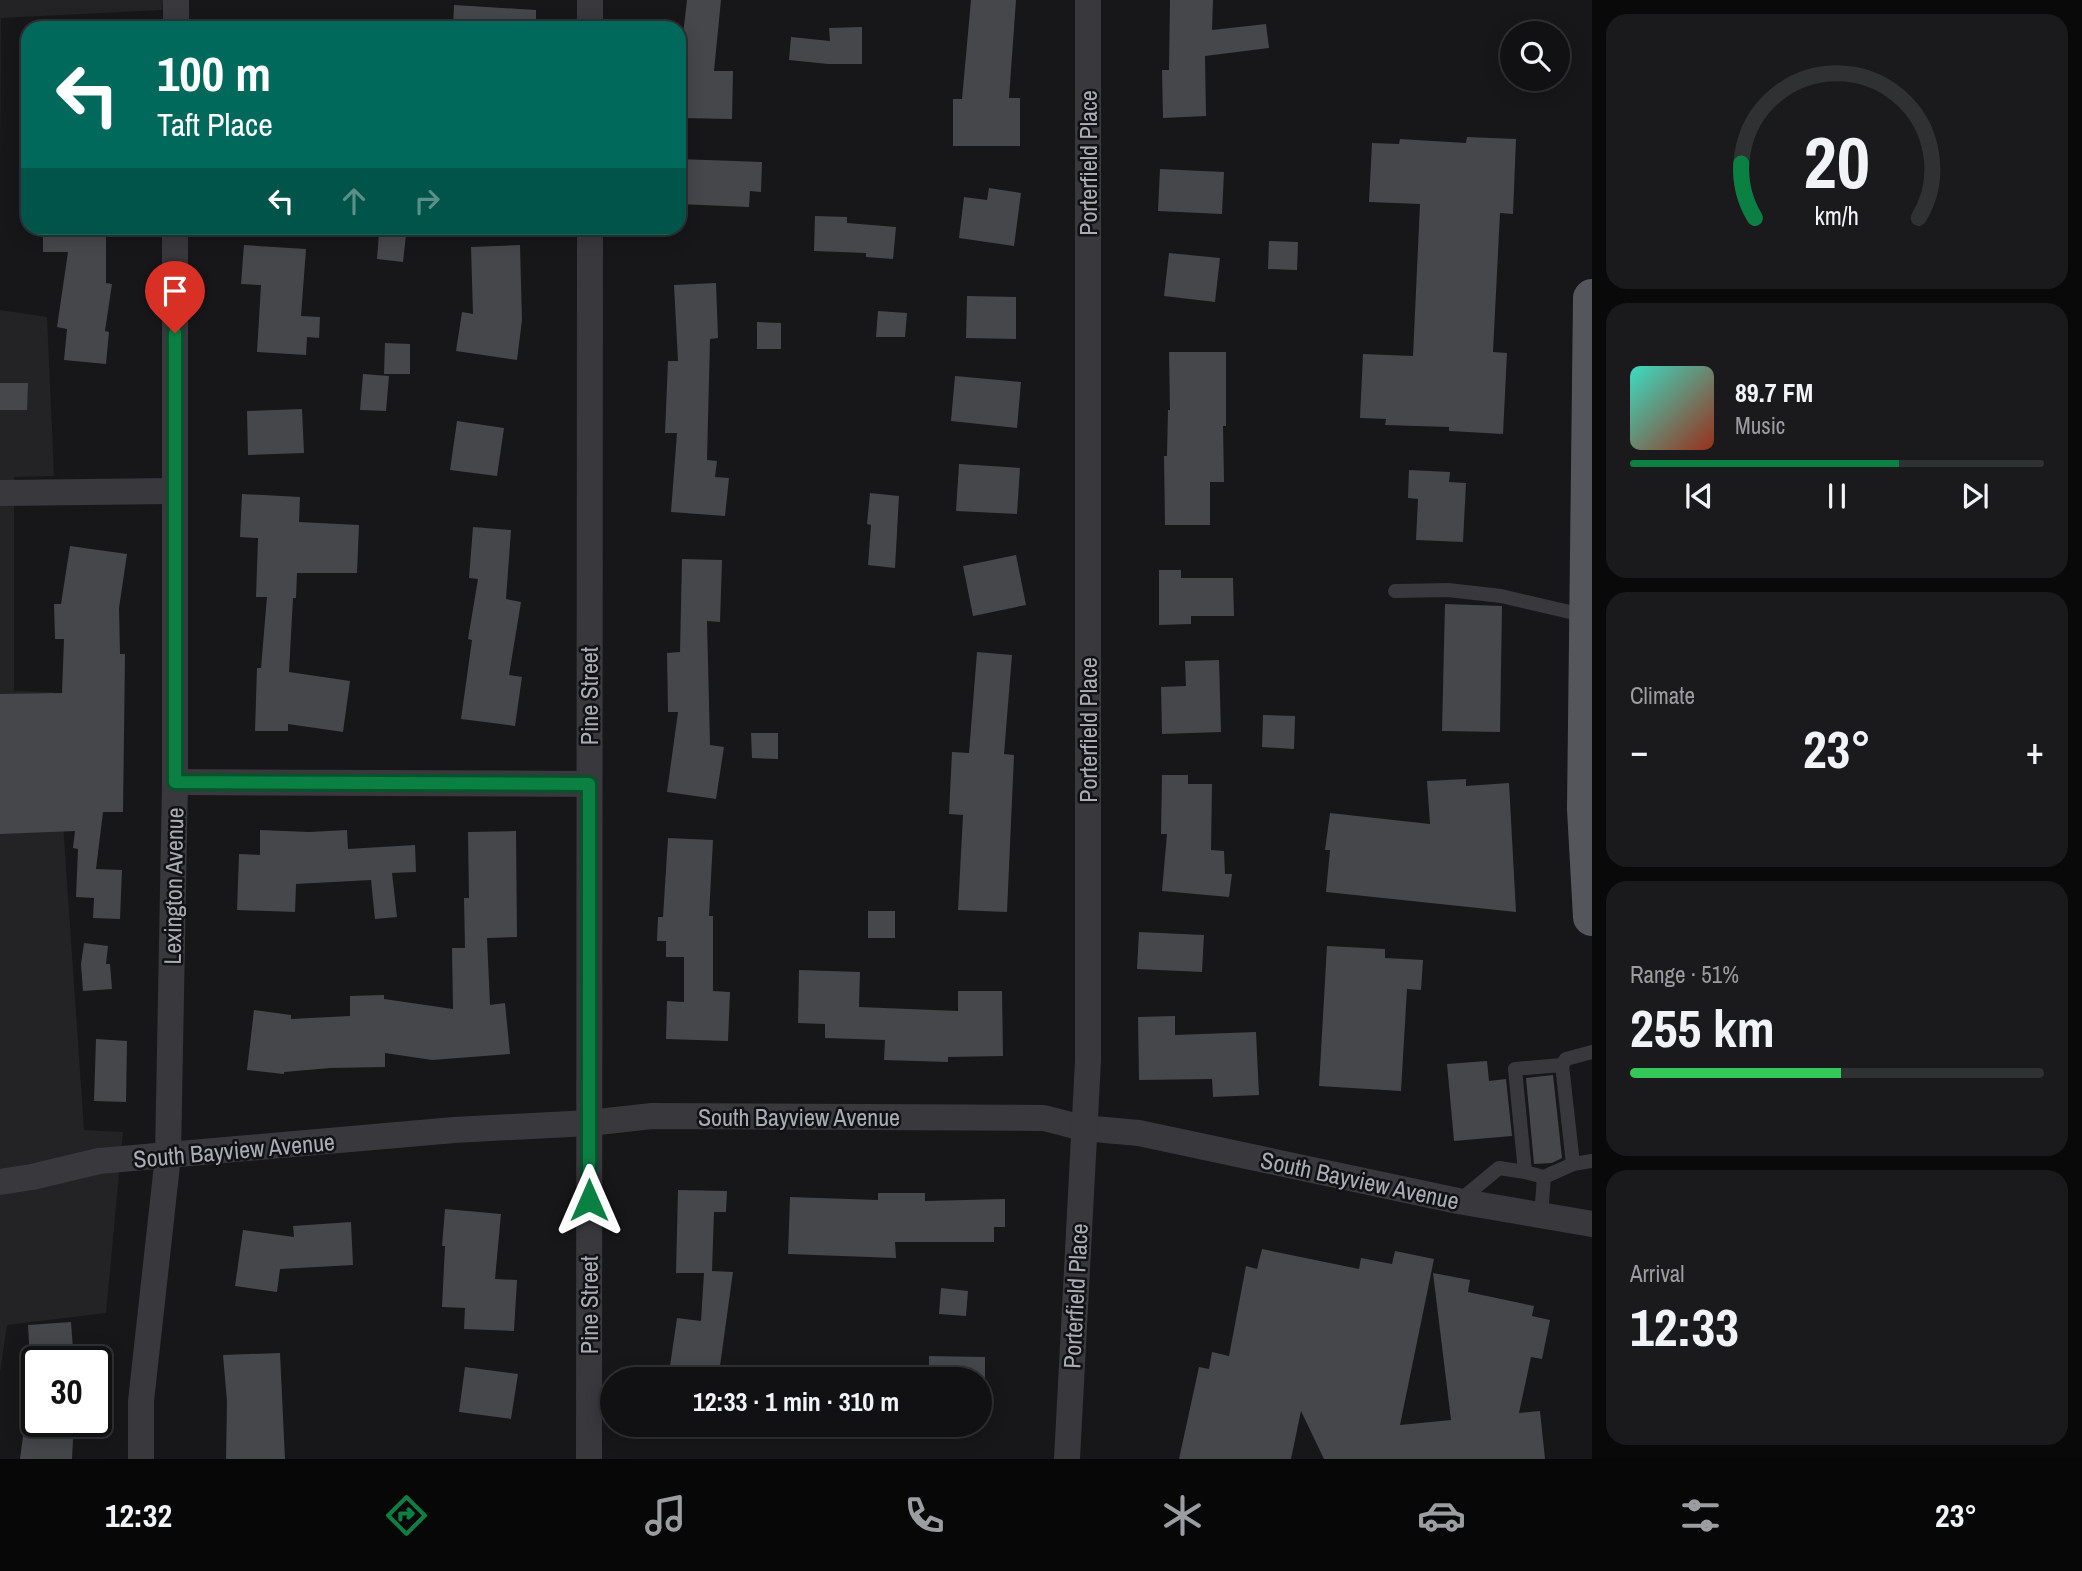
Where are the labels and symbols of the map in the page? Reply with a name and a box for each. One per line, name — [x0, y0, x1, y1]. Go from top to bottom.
street label: Porterfield Place — [1072, 90, 1104, 236]
pin — [145, 261, 205, 333]
street label: Pine Street — [573, 646, 605, 745]
street label: Porterfield Place — [1072, 657, 1104, 803]
street label: Lexington Avenue — [156, 807, 190, 965]
street label: South Bayview Avenue — [698, 1101, 900, 1133]
street label: South Bayview Avenue — [132, 1125, 336, 1175]
street label: South Bayview Avenue — [1258, 1143, 1462, 1217]
position arrow — [552, 1163, 626, 1237]
street label: Porterfield Place — [1055, 1223, 1095, 1369]
street label: Pine Street — [573, 1255, 605, 1354]
speed limit sign: 30 — [21, 1346, 112, 1437]

